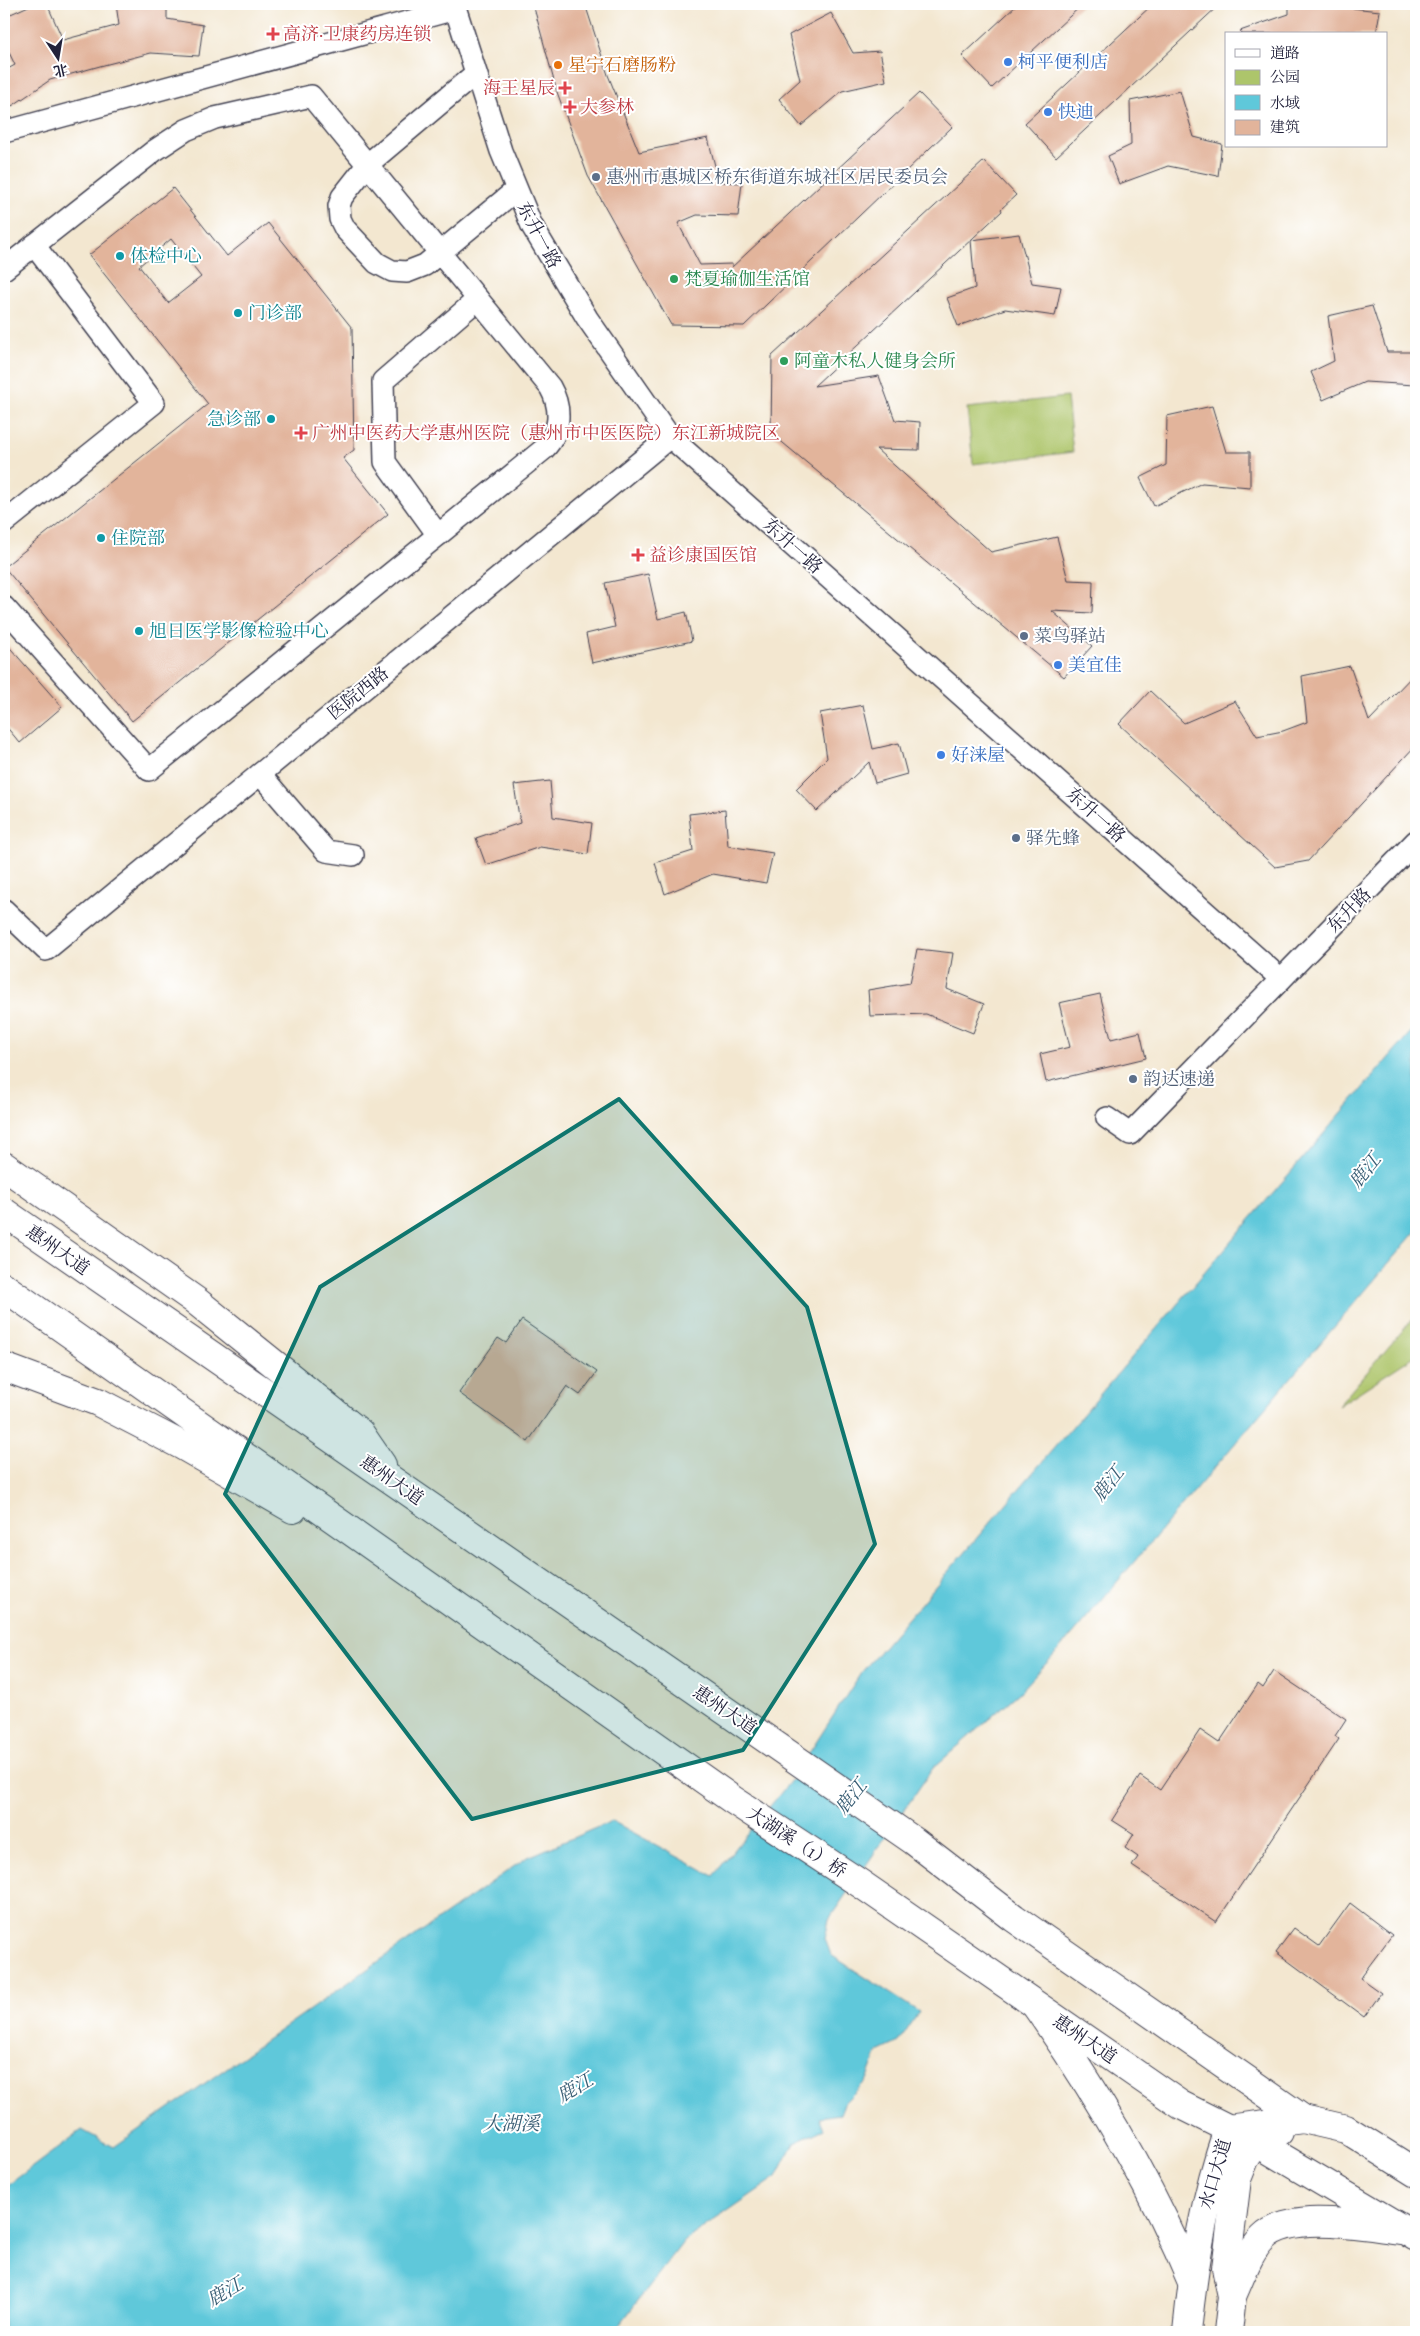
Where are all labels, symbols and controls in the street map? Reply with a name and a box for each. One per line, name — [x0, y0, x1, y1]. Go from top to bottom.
place label: 高济·卫康药房连锁 — [283, 22, 431, 46]
marker: 高济·卫康药房连锁 — [267, 28, 279, 40]
north arrow — [32, 32, 82, 82]
legend — [1225, 32, 1388, 148]
text: 道路 — [1270, 43, 1300, 63]
place label: 柯平便利店 — [1018, 50, 1108, 74]
place label: 星宁石磨肠粉 — [568, 53, 676, 77]
marker: 柯平便利店 — [1002, 56, 1014, 68]
text: 北 — [52, 59, 69, 81]
marker: 星宁石磨肠粉 — [552, 59, 564, 71]
text: 公园 — [1270, 67, 1300, 87]
place label: 海王星辰 — [483, 76, 555, 100]
marker: 海王星辰 — [559, 82, 571, 94]
text: 水域 — [1270, 93, 1300, 113]
place label: 大参林 — [580, 95, 634, 119]
place label: 快迪 — [1058, 100, 1094, 124]
marker: 大参林 — [564, 101, 576, 113]
marker: 快迪 — [1042, 106, 1054, 118]
text: 建筑 — [1270, 117, 1300, 137]
place label: 惠州市惠城区桥东街道东城社区居民委员会 — [606, 165, 948, 189]
marker: 惠州市惠城区桥东街道东城社区居民委员会 — [590, 171, 602, 183]
street label: 东升一路 — [512, 198, 566, 272]
place label: 体检中心 — [130, 244, 202, 268]
marker: 体检中心 — [114, 250, 126, 262]
place label: 梵夏瑜伽生活馆 — [684, 267, 810, 291]
marker: 梵夏瑜伽生活馆 — [668, 273, 680, 285]
place label: 门诊部 — [248, 301, 302, 325]
marker: 门诊部 — [232, 307, 244, 319]
place label: 阿童木私人健身会所 — [794, 349, 956, 373]
marker: 阿童木私人健身会所 — [778, 355, 790, 367]
place label: 急诊部 — [207, 407, 261, 431]
marker: 急诊部 — [265, 413, 277, 425]
place label: 广州中医药大学惠州医院（惠州市中医医院）东江新城院区 — [312, 421, 780, 445]
marker: 广州中医药大学惠州医院（惠州市中医医院）东江新城院区 — [294, 426, 308, 440]
street label: 东升一路 — [758, 513, 828, 579]
place label: 住院部 — [111, 526, 165, 550]
marker: 住院部 — [95, 532, 107, 544]
place label: 益诊康国医馆 — [649, 543, 757, 567]
marker: 益诊康国医馆 — [631, 548, 645, 562]
place label: 旭日医学影像检验中心 — [149, 619, 329, 643]
place label: 菜鸟驿站 — [1034, 624, 1106, 648]
marker: 旭日医学影像检验中心 — [133, 625, 145, 637]
marker: 菜鸟驿站 — [1018, 630, 1030, 642]
place label: 美宜佳 — [1068, 653, 1122, 677]
marker: 美宜佳 — [1052, 659, 1064, 671]
street label: 医院西路 — [322, 661, 394, 725]
place label: 好涞屋 — [951, 743, 1005, 767]
marker: 好涞屋 — [935, 749, 947, 761]
street label: 东升一路 — [1061, 782, 1131, 848]
place label: 驿先蜂 — [1026, 826, 1080, 850]
marker: 驿先蜂 — [1010, 832, 1022, 844]
street label: 东升路 — [1322, 882, 1376, 938]
place label: 韵达速递 — [1143, 1067, 1215, 1091]
marker: 韵达速递 — [1127, 1073, 1139, 1085]
water label: 鹿江 — [1343, 1146, 1389, 1194]
street label: 惠州大道 — [22, 1220, 94, 1280]
street label: 惠州大道 — [356, 1450, 428, 1510]
water label: 鹿江 — [1086, 1459, 1132, 1507]
street label: 惠州大道 — [688, 1680, 762, 1740]
water label: 鹿江 — [829, 1772, 875, 1820]
street label: 大湖溪（1）桥 — [743, 1801, 851, 1883]
street label: 惠州大道 — [1048, 2009, 1122, 2069]
water label: 鹿江 — [552, 2066, 601, 2109]
water label: 大湖溪 — [482, 2111, 541, 2137]
street label: 水口大道 — [1194, 2136, 1236, 2212]
water label: 鹿江 — [202, 2270, 251, 2313]

